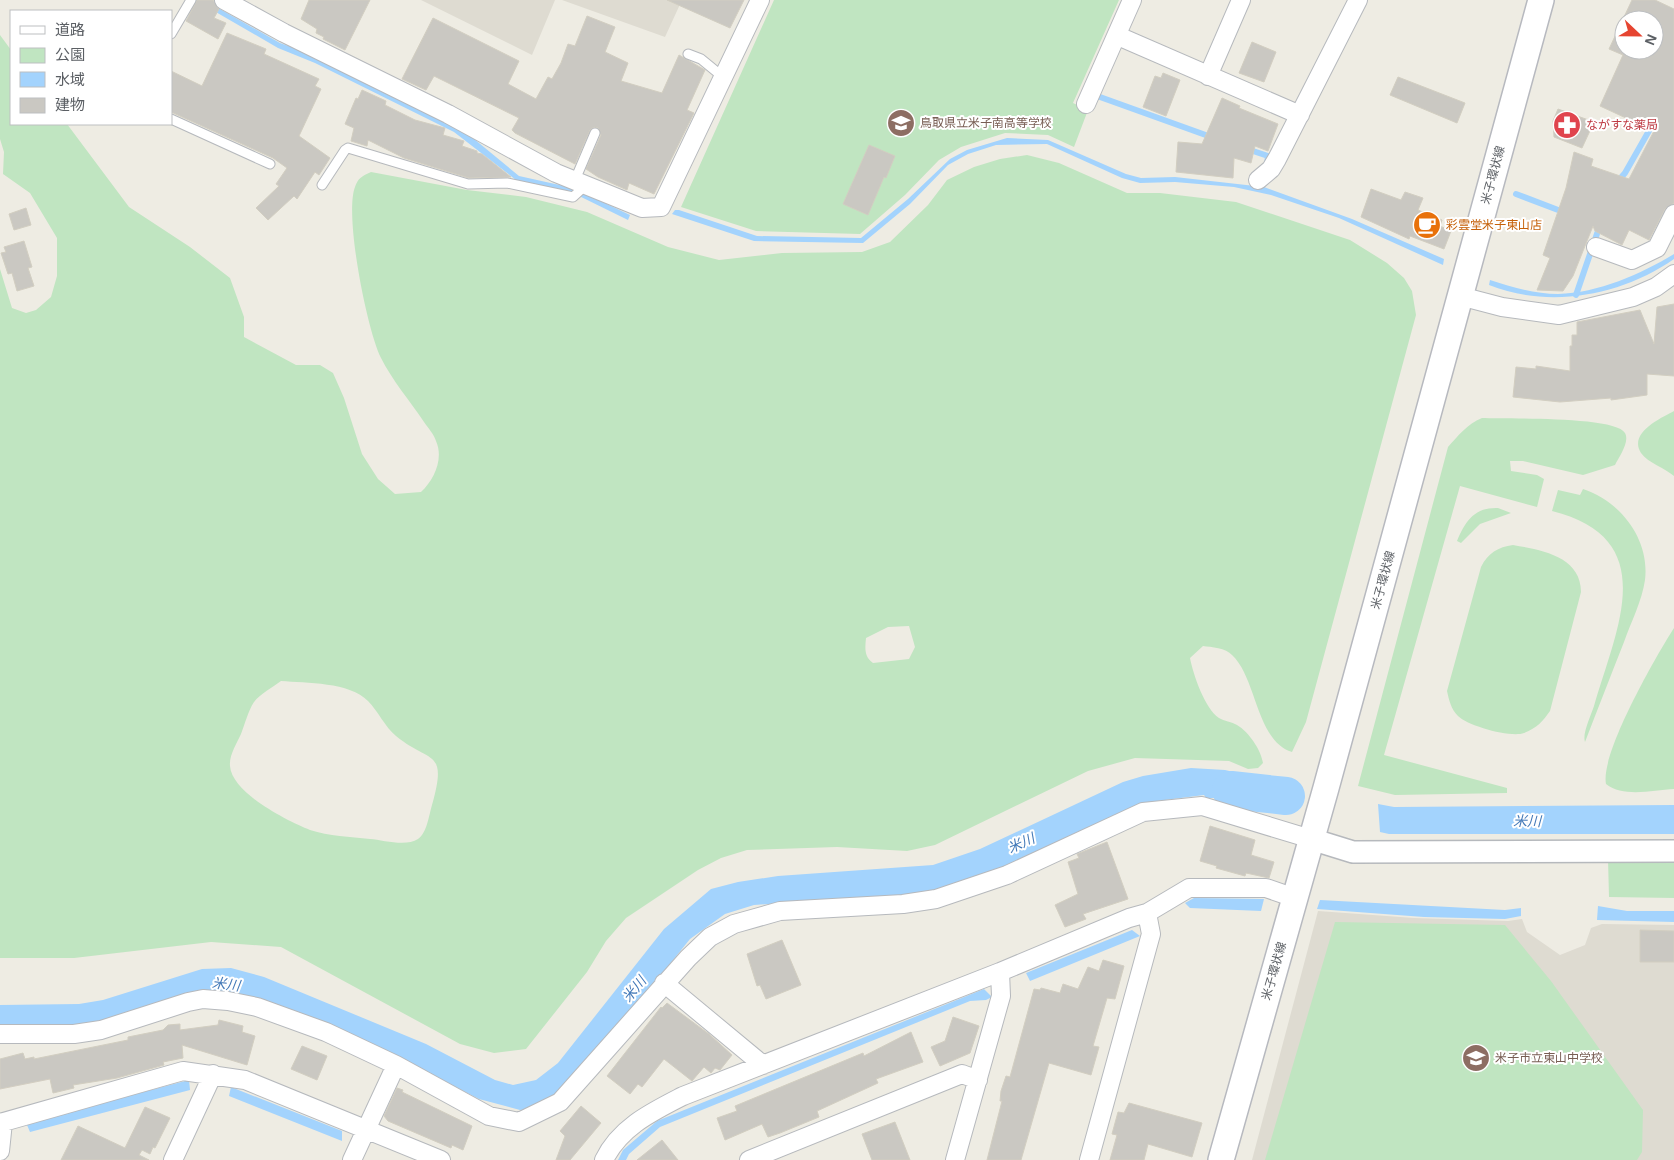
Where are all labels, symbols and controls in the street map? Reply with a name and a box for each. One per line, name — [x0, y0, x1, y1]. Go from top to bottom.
legend — [10, 10, 172, 125]
north arrow — [1614, 10, 1664, 60]
text: 道路 — [55, 21, 85, 38]
text: N — [1642, 32, 1660, 48]
text: 公園 — [55, 46, 85, 63]
text: 水域 — [55, 71, 85, 88]
text: 建物 — [55, 96, 85, 113]
school or university icon: 鳥取県立米子南高等学校 — [886, 108, 916, 138]
pharmacy icon: ながすな薬局 — [1552, 110, 1582, 140]
place label: 鳥取県立米子南高等学校 — [920, 116, 1052, 130]
place label: ながすな薬局 — [1586, 118, 1658, 132]
street label: 米子環状線 — [1478, 144, 1508, 206]
cafe icon: 彩雲堂米子東山店 — [1412, 210, 1442, 240]
place label: 彩雲堂米子東山店 — [1446, 218, 1542, 232]
street label: 米子環状線 — [1368, 549, 1398, 611]
water label: 米川 — [1513, 813, 1543, 829]
water label: 米川 — [1005, 829, 1039, 856]
street label: 米子環状線 — [1259, 940, 1289, 1002]
water label: 米川 — [619, 972, 650, 1005]
water label: 米川 — [211, 974, 243, 994]
school or university icon: 米子市立東山中学校 — [1461, 1043, 1491, 1073]
place label: 米子市立東山中学校 — [1495, 1051, 1603, 1065]

